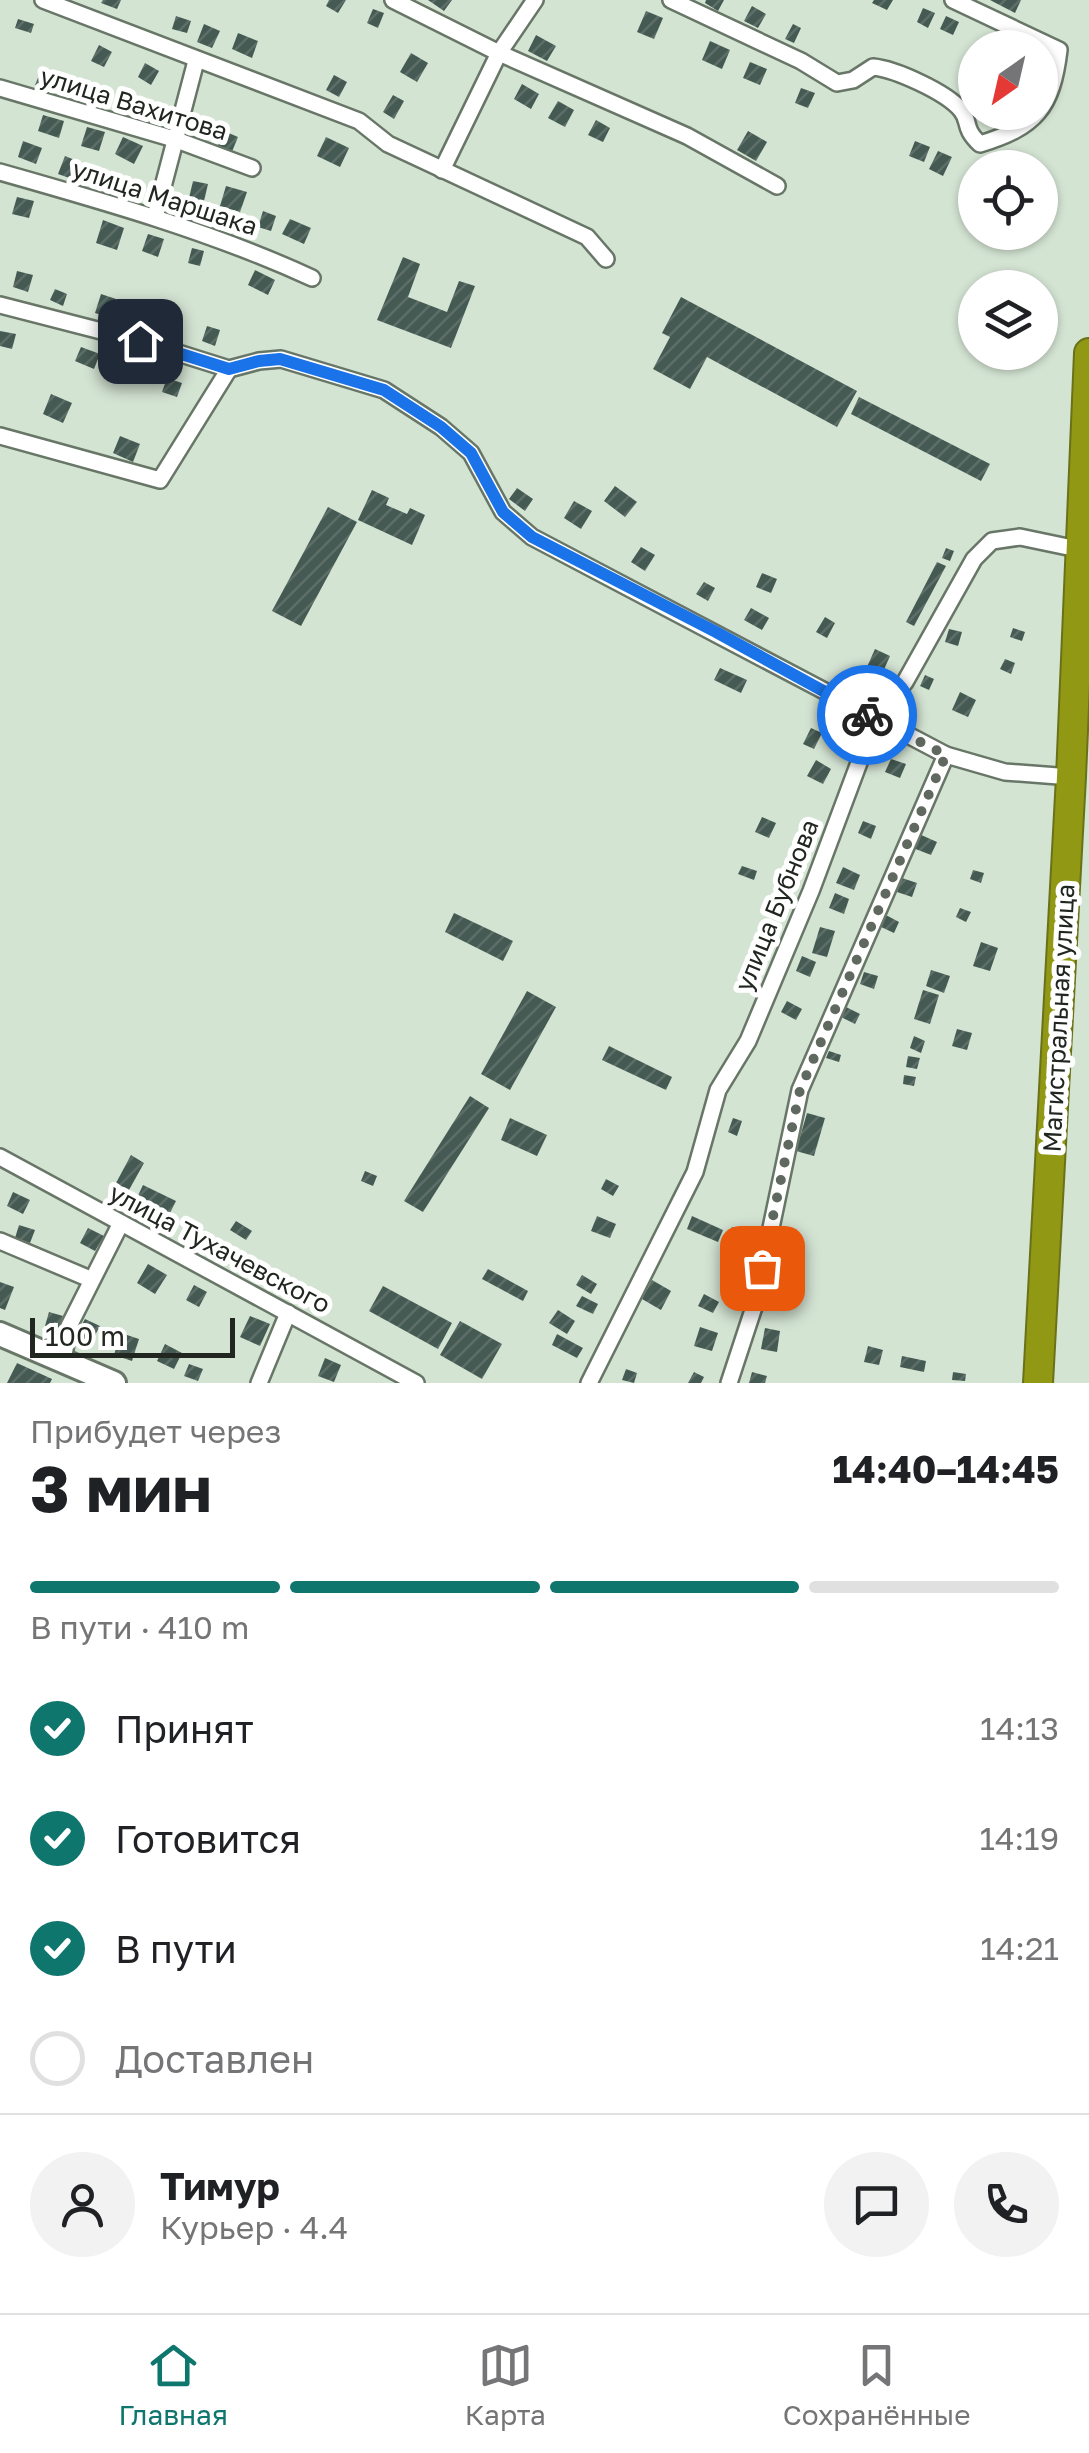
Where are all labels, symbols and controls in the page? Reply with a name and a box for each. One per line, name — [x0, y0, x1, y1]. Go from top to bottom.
north arrow — [958, 30, 1058, 130]
map controls — [958, 30, 1058, 370]
street label: улица Вахитова — [36, 60, 232, 146]
button: locate — [958, 150, 1058, 250]
street label: улица Маршака — [68, 152, 262, 242]
button: layers — [958, 270, 1058, 370]
pin — [98, 299, 183, 384]
icon: home — [113, 314, 168, 369]
courier — [817, 665, 917, 765]
icon: bike — [840, 688, 895, 743]
street label: улица Бубнова — [727, 814, 825, 996]
street label: Магистральная улица — [1035, 883, 1081, 1153]
street label: улица Тухачевского — [104, 1177, 336, 1319]
pin — [720, 1226, 805, 1311]
icon: bag — [735, 1241, 790, 1296]
scale bar — [30, 1313, 235, 1358]
text: 100 m — [45, 1319, 125, 1352]
text: Прибудет через — [30, 1412, 281, 1450]
text: 14:40–14:45 — [833, 1446, 1059, 1491]
text: 3 мин — [30, 1448, 212, 1526]
text: В пути · 410 m — [30, 1608, 249, 1646]
icon: check — [30, 1701, 85, 1756]
text: Принят — [115, 1706, 254, 1751]
text: 14:13 — [980, 1709, 1059, 1747]
icon: check — [30, 1811, 85, 1866]
text: Готовится — [115, 1816, 301, 1861]
text: 14:19 — [979, 1819, 1059, 1857]
icon: check — [30, 1921, 85, 1976]
text: В пути — [115, 1926, 237, 1971]
text: 14:21 — [980, 1929, 1059, 1967]
text: Доставлен — [115, 2036, 314, 2081]
button: person — [30, 2152, 135, 2257]
button: chat — [824, 2152, 929, 2257]
button: phone — [954, 2152, 1059, 2257]
text: Тимур — [160, 2163, 280, 2208]
text: Курьер · 4.4 — [160, 2208, 348, 2246]
tab: Главная — [118, 2338, 228, 2431]
tab: Карта — [465, 2338, 546, 2431]
tab: Сохранённые — [783, 2338, 971, 2431]

